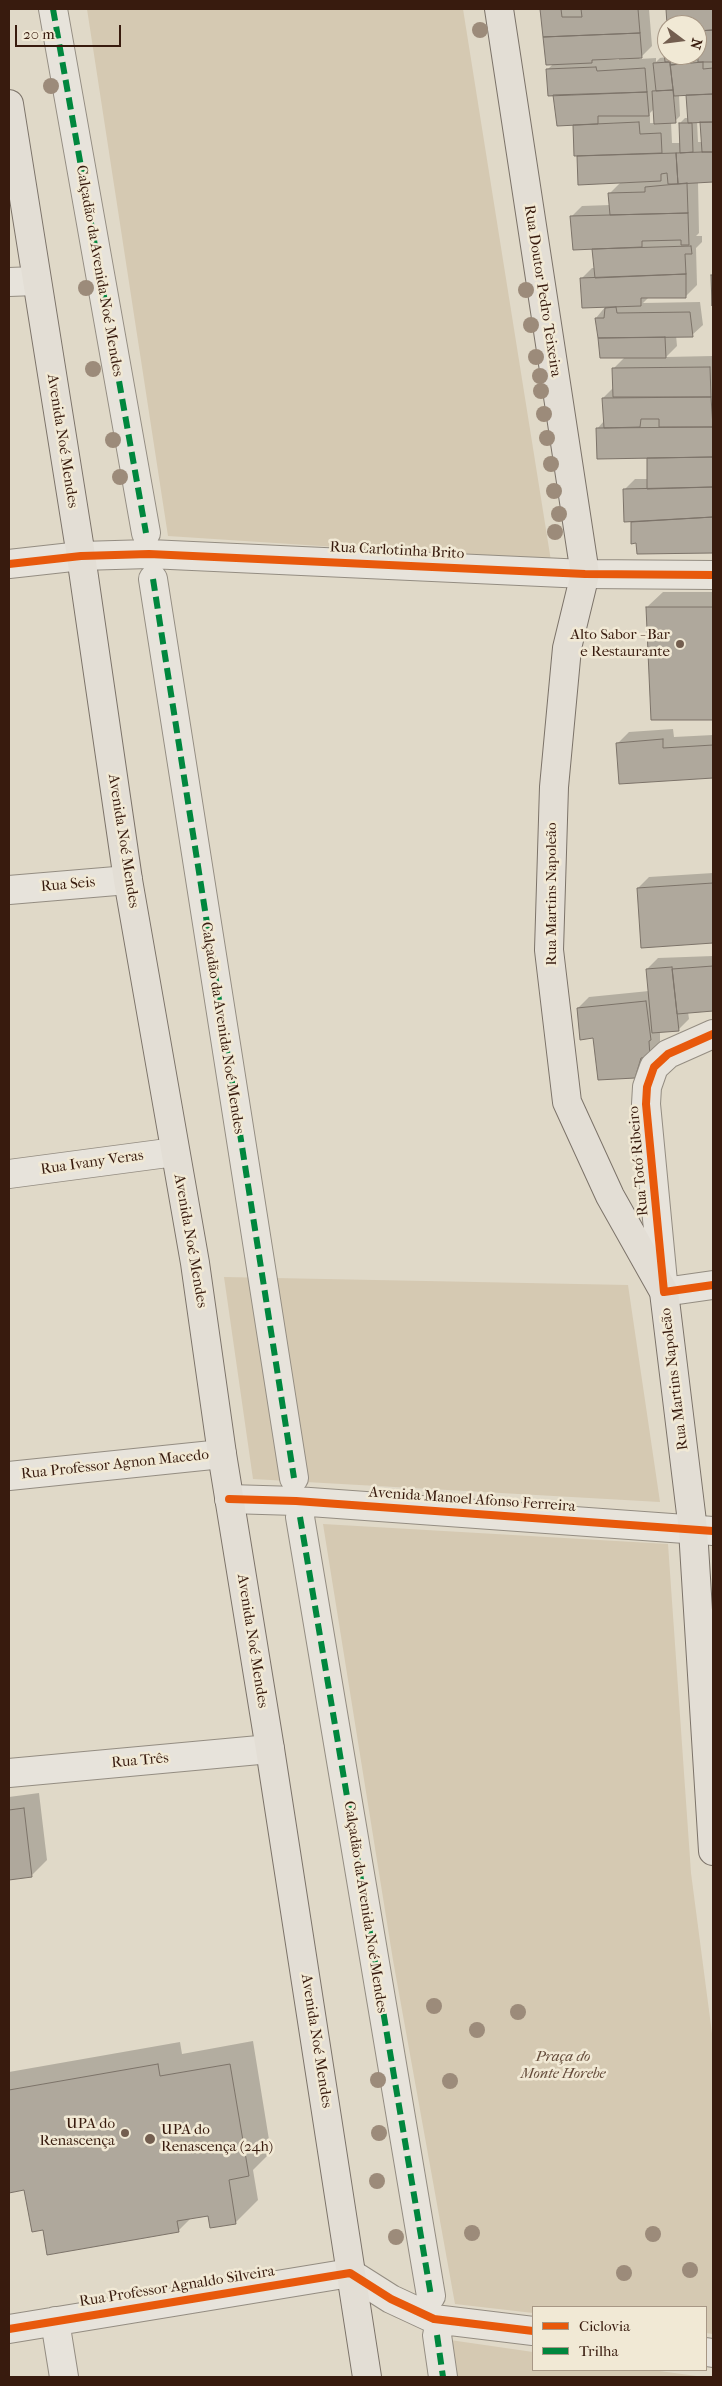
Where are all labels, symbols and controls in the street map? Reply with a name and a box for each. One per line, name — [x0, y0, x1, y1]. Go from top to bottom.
scale bar — [18, 15, 124, 47]
north arrow — [657, 15, 707, 65]
text: 20 m — [23, 25, 55, 43]
text: N — [686, 36, 706, 51]
street label: Calçadão da Avenida Noé Mendes — [72, 164, 126, 378]
street label: Rua Doutor Pedro Teixeira — [520, 204, 564, 378]
street label: Avenida Noé Mendes — [43, 373, 81, 509]
street label: Rua Carlotinha Brito — [329, 538, 465, 564]
place label: Alto Sabor - Bar e Restaurante — [570, 626, 670, 661]
marker: Alto Sabor - Bar e Restaurante — [674, 638, 686, 650]
street label: Avenida Noé Mendes — [104, 773, 142, 909]
street label: Rua Martins Napoleão — [543, 822, 561, 966]
street label: Rua Seis — [40, 874, 96, 896]
street label: Calçadão da Avenida Noé Mendes — [196, 921, 248, 1135]
street label: Rua Totó Ribeiro — [625, 1105, 653, 1217]
street label: Rua Ivany Veras — [39, 1147, 145, 1179]
street label: Avenida Noé Mendes — [169, 1173, 211, 1309]
street label: Rua Martins Napoleão — [657, 1307, 693, 1451]
street label: Rua Professor Agnon Macedo — [20, 1446, 210, 1484]
street label: Avenida Manoel Afonso Ferreira — [368, 1484, 576, 1516]
street label: Avenida Noé Mendes — [233, 1573, 271, 1709]
street label: Rua Três — [111, 1750, 169, 1772]
street label: Calçadão da Avenida Noé Mendes — [339, 1800, 391, 2014]
street label: Avenida Noé Mendes — [297, 1973, 335, 2109]
park label: Praça do Monte Horebe — [520, 2048, 606, 2083]
place label: UPA do Renascença — [39, 2115, 115, 2150]
place label: UPA do Renascença (24h) — [161, 2121, 273, 2156]
marker: UPA do Renascença — [119, 2127, 131, 2139]
marker: UPA do Renascença (24h) — [143, 2132, 157, 2146]
street label: Rua Professor Agnaldo Silveira — [78, 2263, 276, 2311]
legend — [532, 2306, 707, 2371]
text: Ciclovia — [579, 2317, 630, 2335]
text: Trilha — [579, 2342, 618, 2360]

